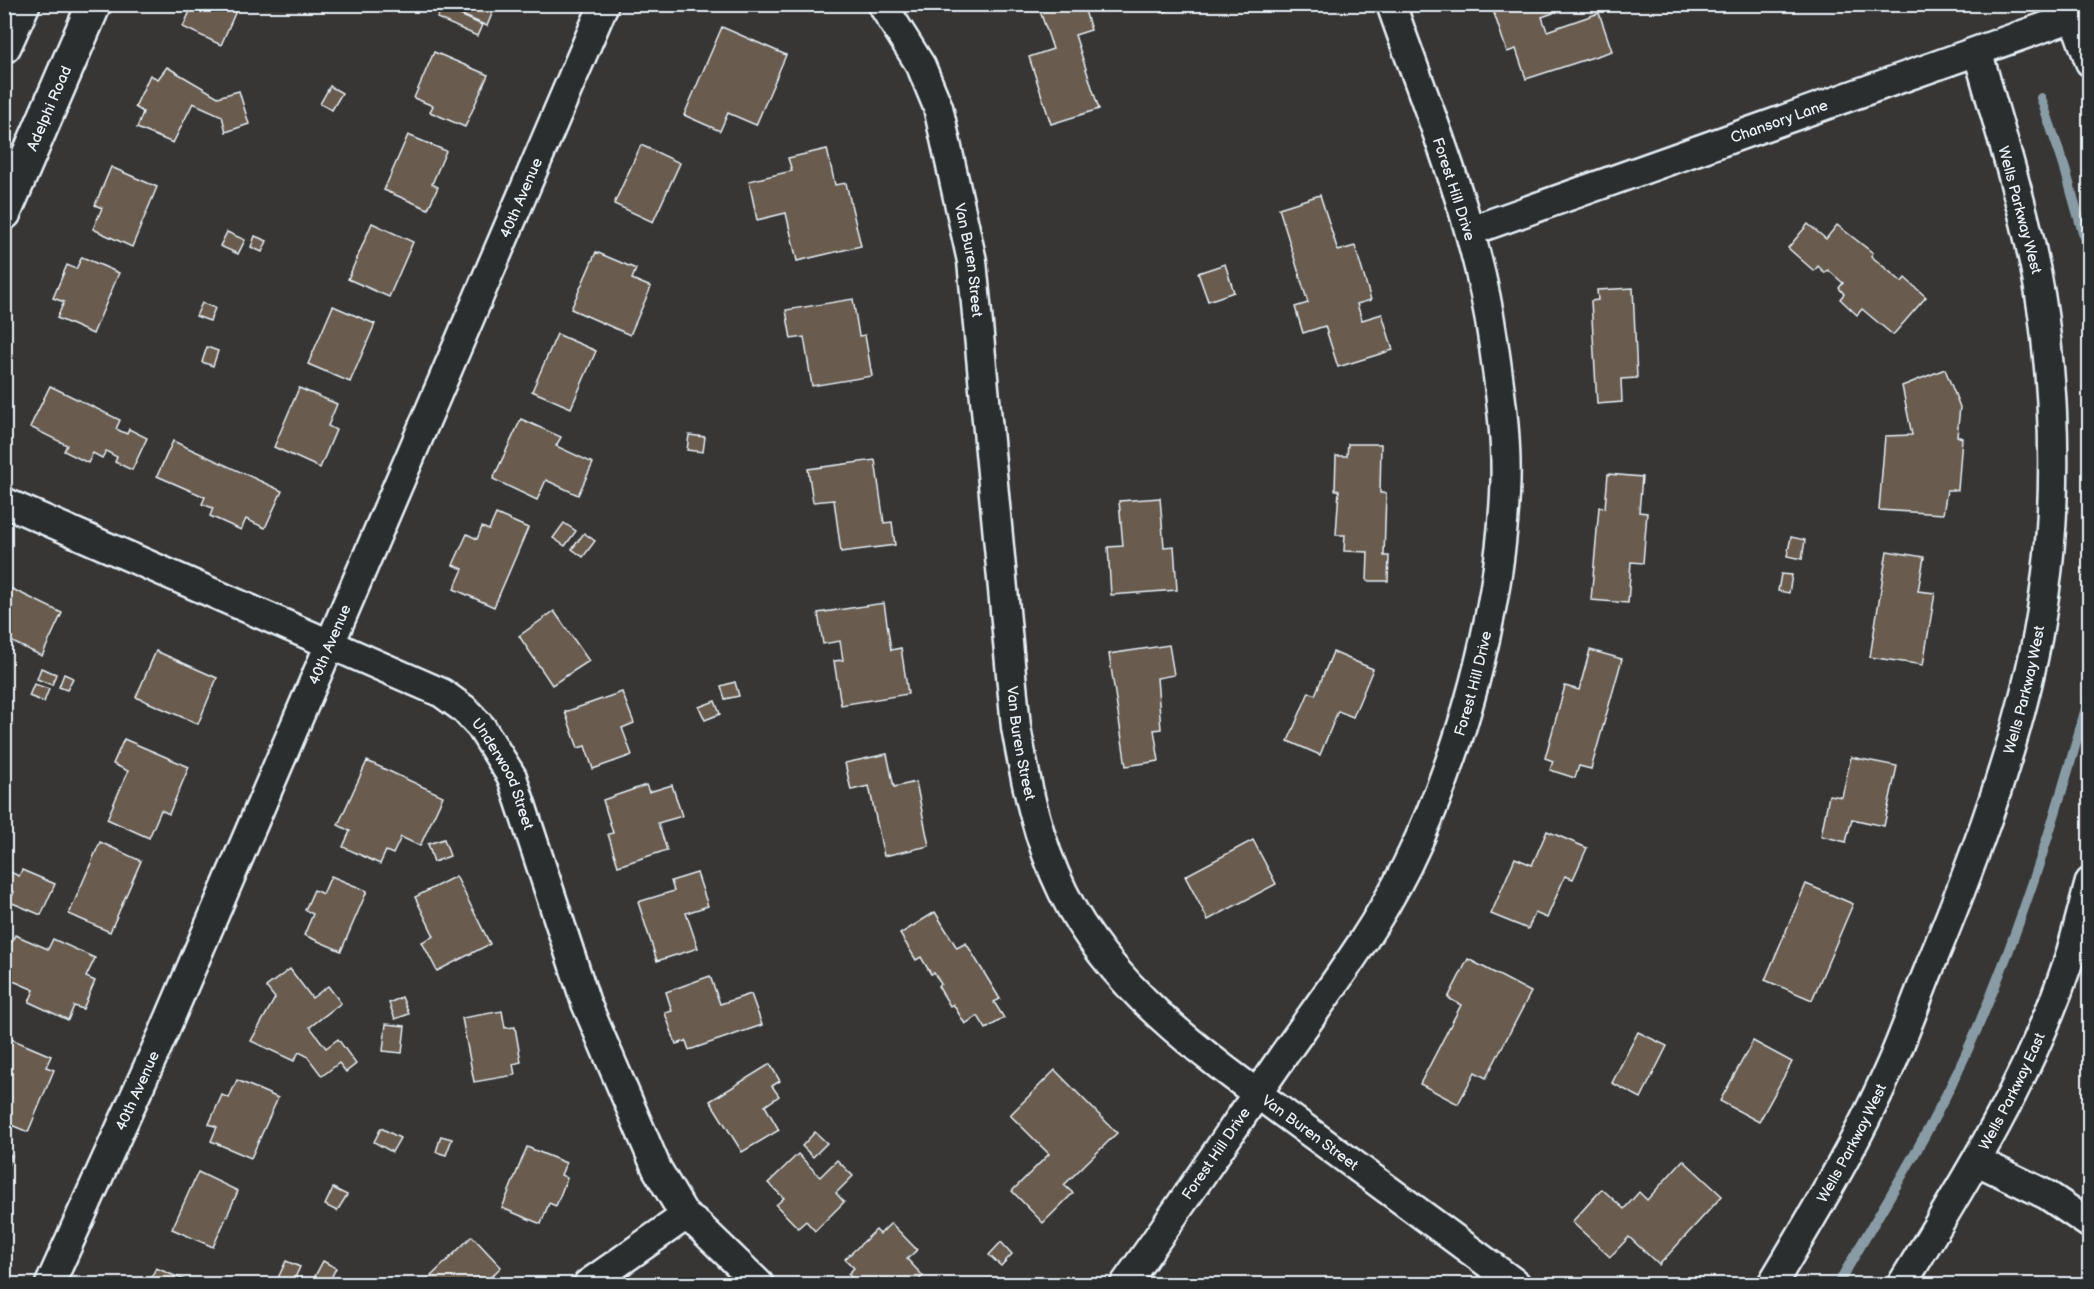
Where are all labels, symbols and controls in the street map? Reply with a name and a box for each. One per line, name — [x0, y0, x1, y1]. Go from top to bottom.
street label: Adelphi Road — [23, 63, 76, 154]
street label: Chansory Lane — [1728, 96, 1831, 148]
street label: Forest Hill Drive — [1428, 135, 1479, 243]
street label: Wells Parkway West — [1993, 144, 2046, 276]
street label: 40th Avenue — [496, 155, 547, 241]
street label: Van Buren Street — [950, 201, 986, 318]
street label: 40th Avenue — [305, 602, 356, 688]
street label: Wells Parkway West — [2000, 624, 2049, 757]
street label: Forest Hill Drive — [1450, 629, 1496, 738]
street label: Van Buren Street — [1002, 685, 1039, 802]
street label: Underwood Street — [467, 714, 538, 833]
street label: Wells Parkway East — [1975, 1030, 2050, 1154]
street label: 40th Avenue — [112, 1048, 164, 1134]
street label: Wells Parkway West — [1813, 1080, 1891, 1206]
street label: Van Buren Street — [1258, 1091, 1362, 1175]
street label: Forest Hill Drive — [1178, 1104, 1255, 1204]

